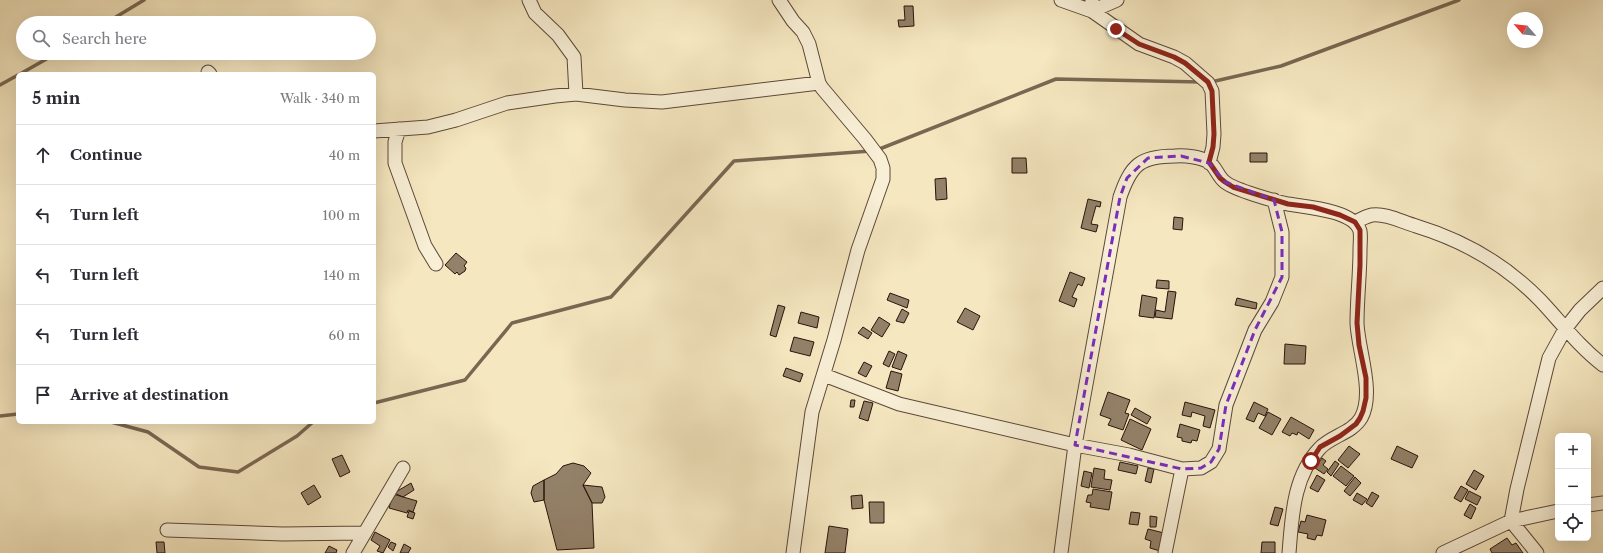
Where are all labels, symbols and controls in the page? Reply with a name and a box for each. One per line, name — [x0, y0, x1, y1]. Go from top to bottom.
north arrow — [1507, 12, 1543, 48]
search box — [16, 16, 376, 60]
route end — [1107, 20, 1125, 38]
icon: search — [30, 27, 52, 49]
text: Search here — [62, 29, 147, 48]
text: 5 min — [32, 88, 80, 108]
text: Walk · 340 m — [280, 90, 360, 106]
icon: ahead — [32, 144, 54, 166]
text: Continue — [70, 145, 142, 164]
text: 40 m — [329, 147, 360, 163]
icon: left — [32, 204, 54, 226]
text: Turn left — [70, 205, 139, 224]
text: 100 m — [322, 207, 360, 223]
icon: left — [32, 264, 54, 286]
text: Turn left — [70, 265, 139, 284]
text: 140 m — [323, 267, 360, 283]
icon: left — [32, 324, 54, 346]
text: Turn left — [70, 325, 139, 344]
text: 60 m — [329, 327, 360, 343]
icon: arrive — [32, 384, 54, 406]
text: Arrive at destination — [70, 385, 229, 404]
map controls — [1555, 433, 1591, 541]
button: + — [1555, 433, 1591, 469]
route start — [1302, 452, 1320, 470]
button: − — [1555, 469, 1591, 505]
button: locate — [1555, 505, 1591, 541]

